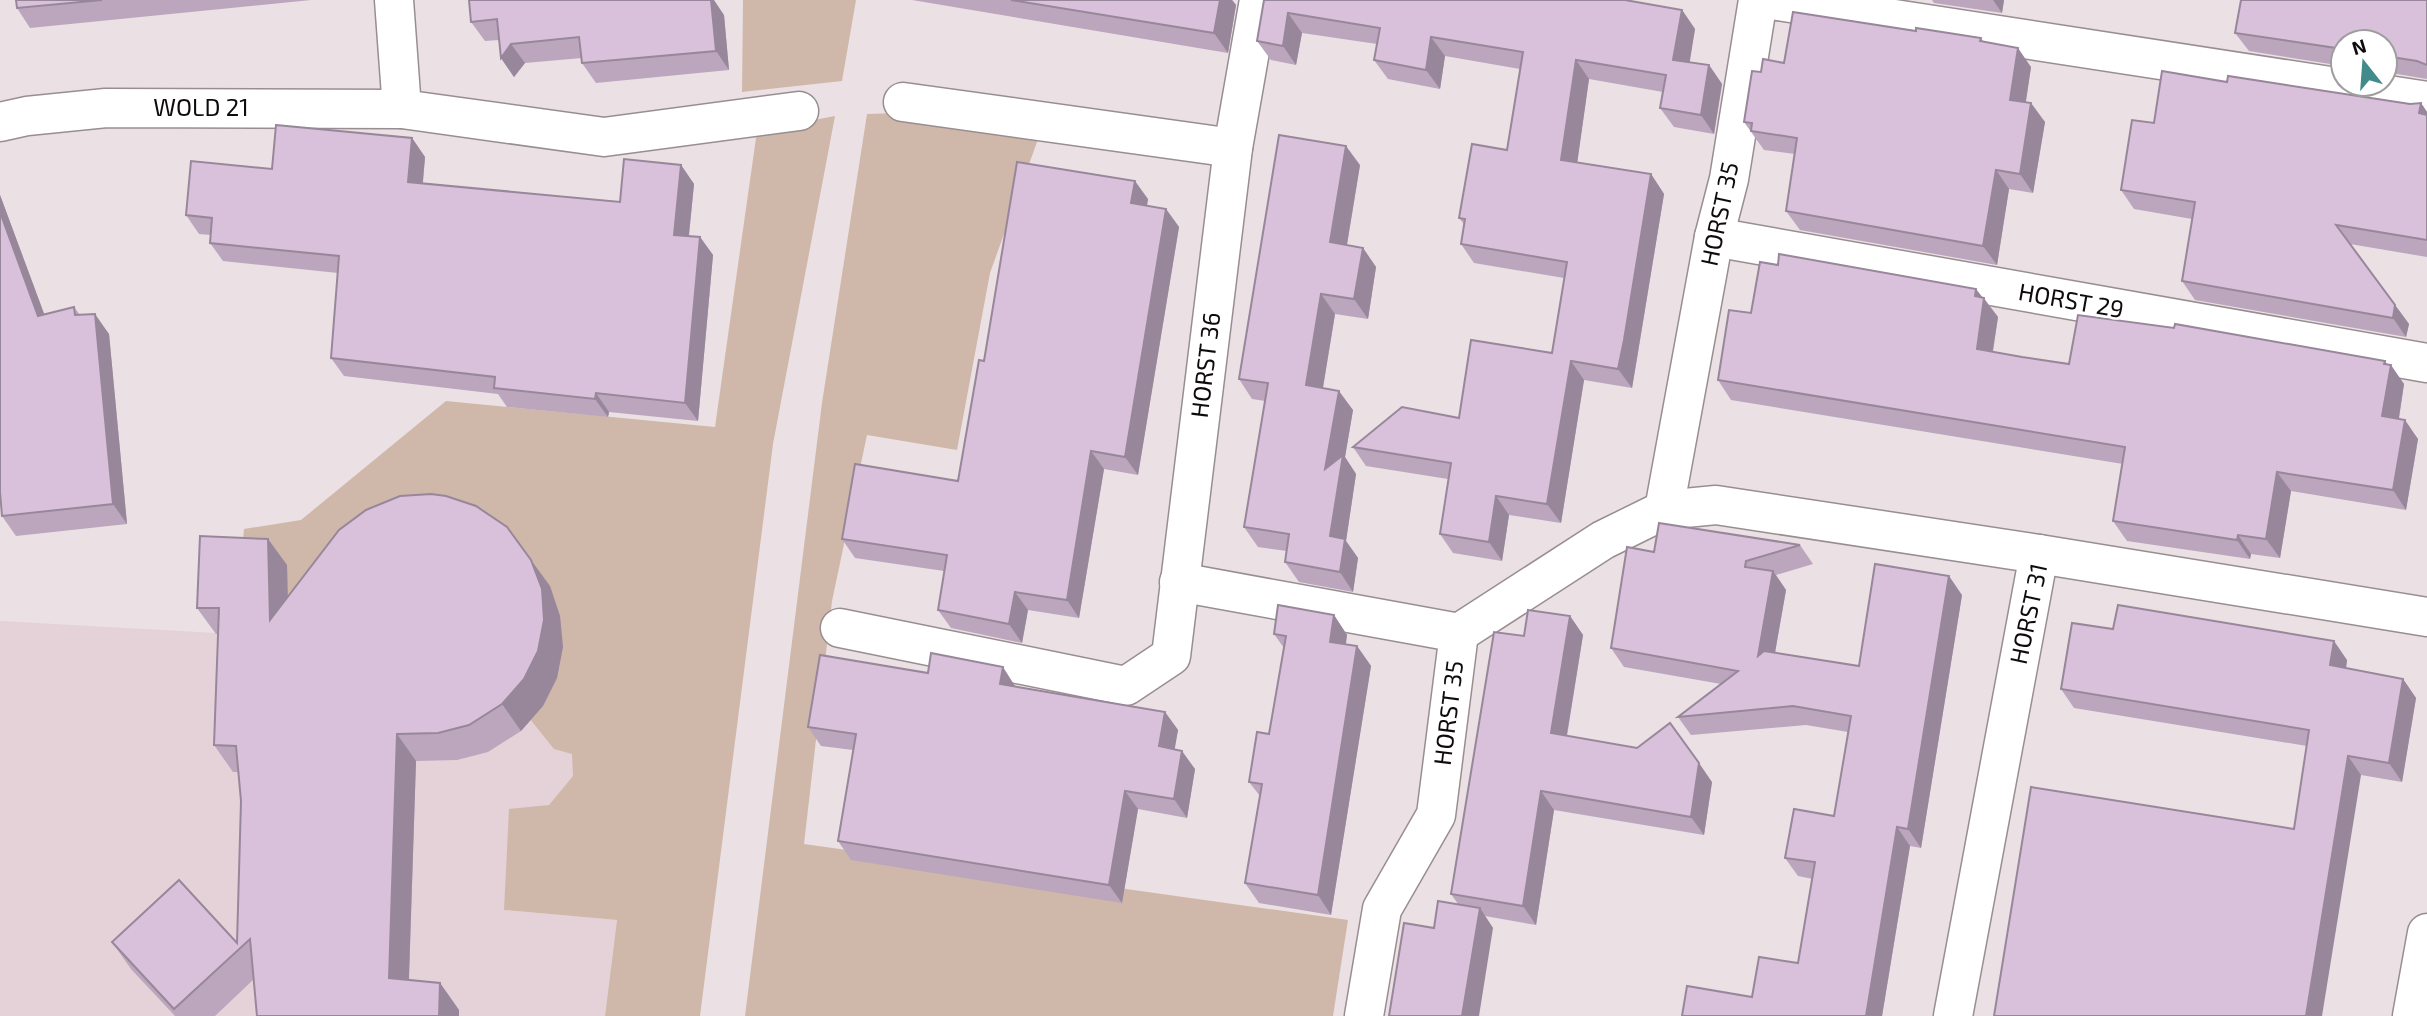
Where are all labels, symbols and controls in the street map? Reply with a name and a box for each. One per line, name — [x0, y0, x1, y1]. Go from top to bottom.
north arrow — [2329, 28, 2399, 98]
text: N — [2349, 33, 2369, 59]
street label: WOLD 21 — [153, 92, 249, 121]
street label: HORST 35 — [1693, 159, 1744, 268]
street label: HORST 29 — [2016, 276, 2126, 323]
street label: HORST 36 — [1184, 310, 1225, 419]
street label: HORST 31 — [2003, 561, 2052, 667]
street label: HORST 35 — [1427, 659, 1468, 767]

